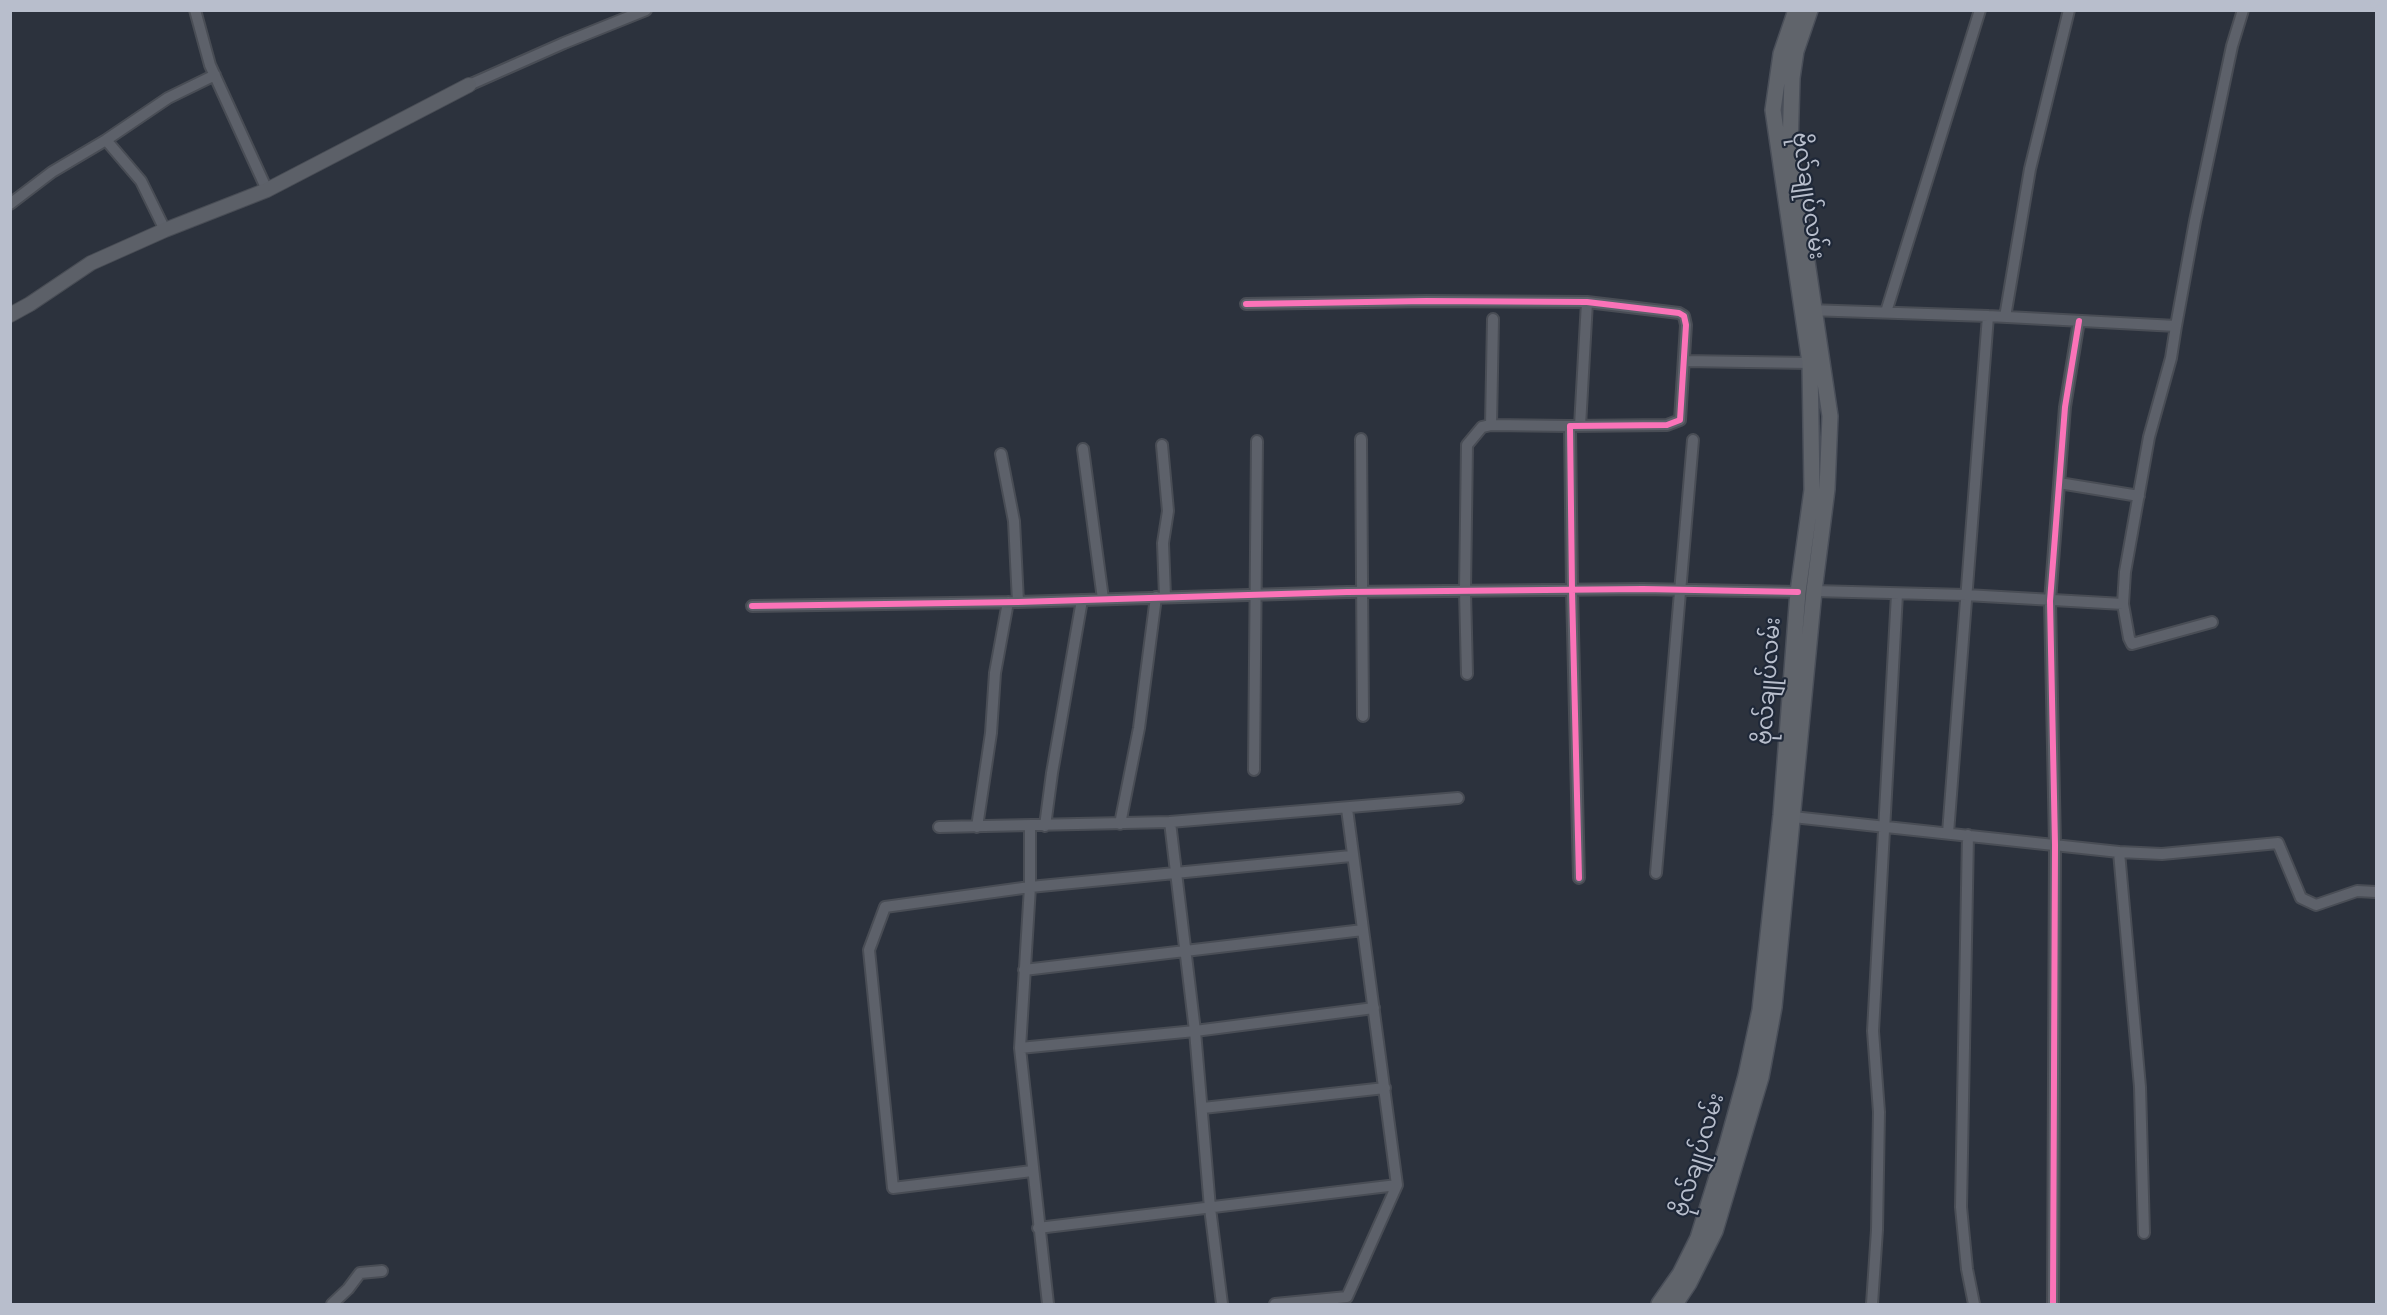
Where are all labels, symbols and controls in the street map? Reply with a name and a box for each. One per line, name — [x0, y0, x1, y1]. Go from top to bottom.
street label: ဗိုလ်ချုပ်လမ်း — [1786, 131, 1830, 261]
street label: ဗိုလ်ချုပ်လမ်း — [1751, 616, 1787, 746]
street label: ဗိုလ်ချုပ်လမ်း — [1668, 1090, 1730, 1220]

